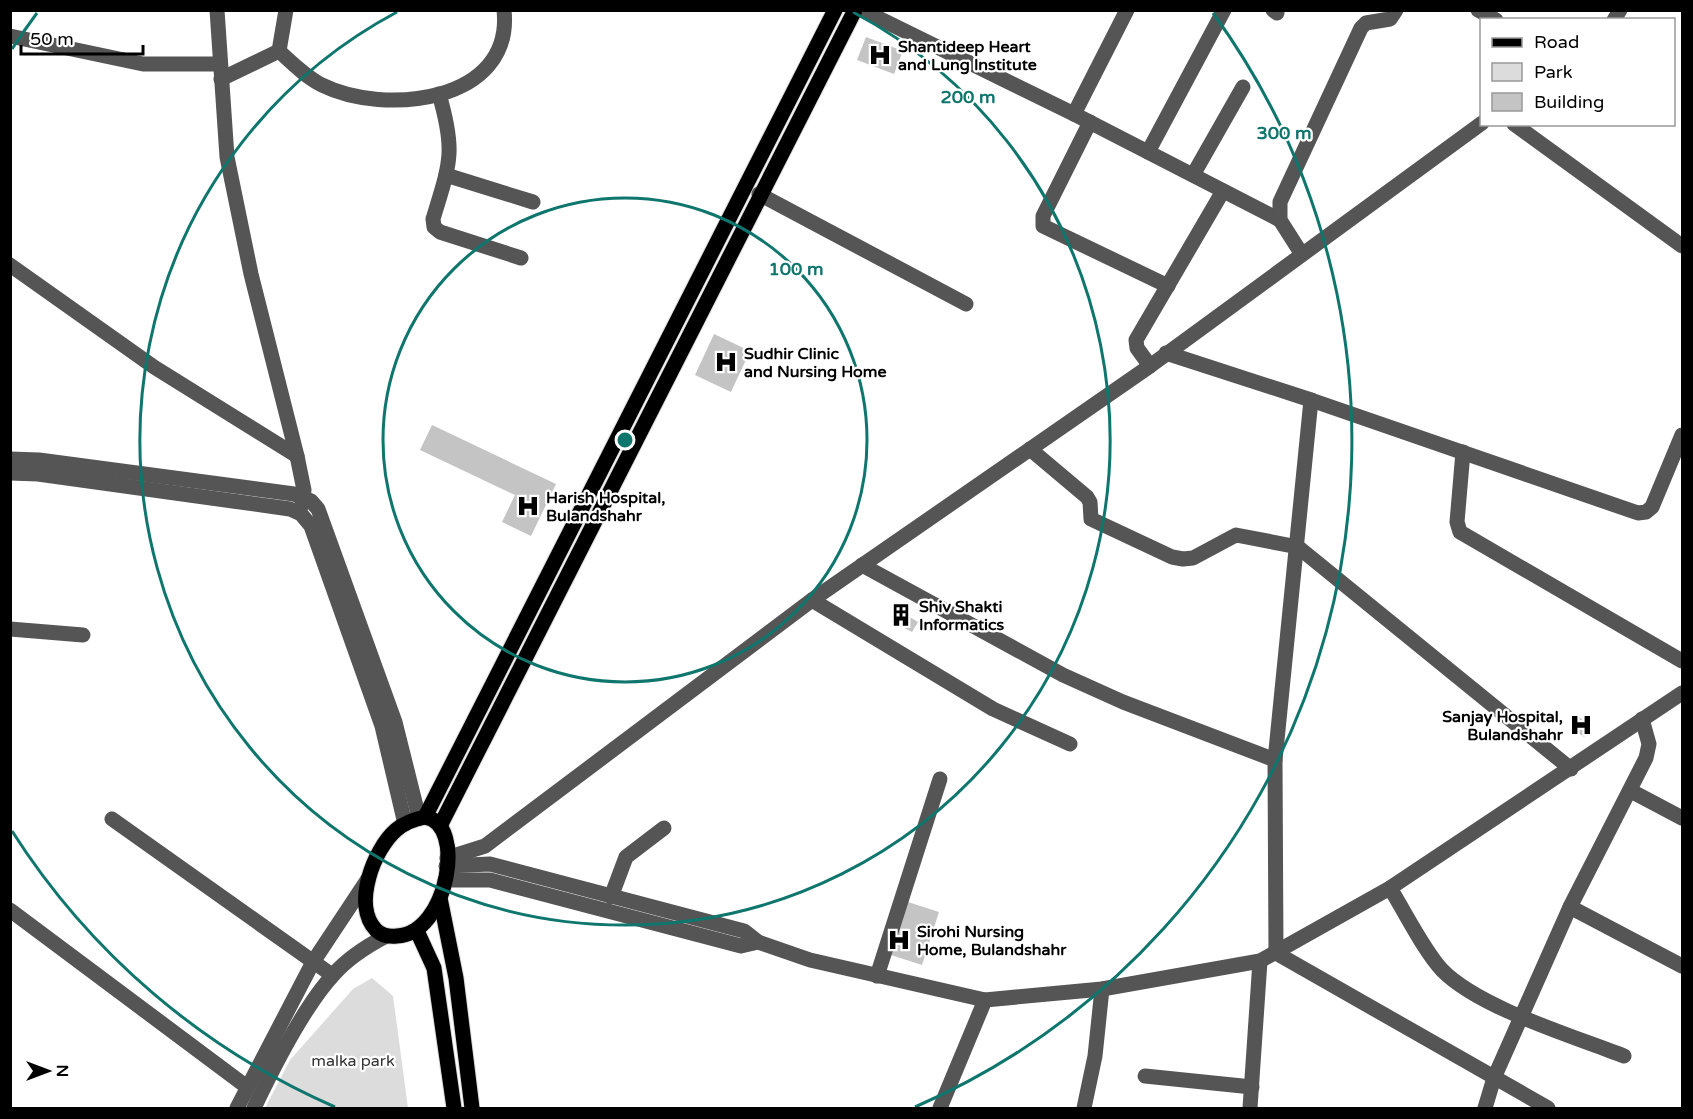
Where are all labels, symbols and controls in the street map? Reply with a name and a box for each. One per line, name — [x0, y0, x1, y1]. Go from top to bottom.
scale bar — [21, 18, 142, 56]
legend — [1480, 18, 1675, 126]
text: 50 m — [30, 28, 74, 50]
text: Road — [1534, 31, 1579, 53]
place label: Shantideep Heart and Lung Institute — [898, 37, 1037, 75]
hospital icon: Shantideep Heart and Lung Institute — [867, 42, 893, 68]
text: Park — [1534, 61, 1573, 83]
text: 200 m — [940, 86, 996, 108]
text: Building — [1534, 91, 1604, 113]
text: 300 m — [1256, 122, 1312, 144]
text: 100 m — [768, 258, 824, 280]
place label: Sudhir Clinic and Nursing Home — [744, 344, 887, 382]
hospital icon: Sudhir Clinic and Nursing Home — [713, 349, 739, 375]
centre of rings — [615, 430, 635, 450]
place label: Harish Hospital, Bulandshahr — [546, 488, 665, 526]
hospital icon: Harish Hospital, Bulandshahr — [515, 493, 541, 519]
place label: Shiv Shakti Informatics — [919, 597, 1005, 635]
building icon: Shiv Shakti Informatics — [888, 602, 914, 628]
place label: Sanjay Hospital, Bulandshahr — [1442, 707, 1564, 745]
hospital icon: Sanjay Hospital, Bulandshahr — [1568, 712, 1594, 738]
place label: Sirohi Nursing Home, Bulandshahr — [917, 922, 1067, 960]
hospital icon: Sirohi Nursing Home, Bulandshahr — [886, 927, 912, 953]
north arrow — [18, 1041, 78, 1101]
park label: malka park — [311, 1051, 395, 1071]
text: N — [52, 1065, 72, 1077]

